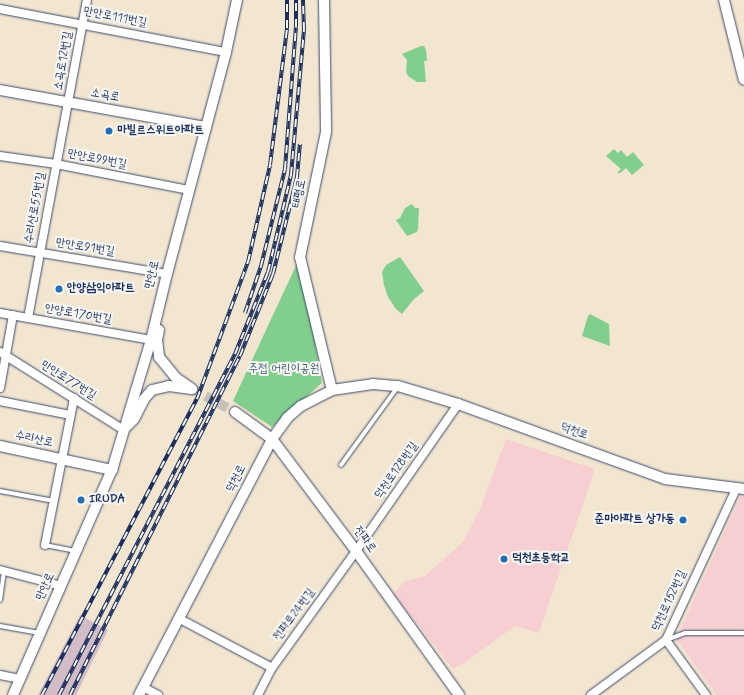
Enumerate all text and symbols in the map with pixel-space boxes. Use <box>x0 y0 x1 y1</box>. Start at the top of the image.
street label: 만안로111번길 <box>82 5 148 31</box>
street label: 소곡로12번길 <box>52 30 76 92</box>
street label: 소곡로 <box>89 86 121 106</box>
place label: 마빌르스위트아파트 <box>117 124 204 138</box>
marker: 마빌르스위트아파트 <box>104 126 114 136</box>
street label: 만안로99번길 <box>66 147 128 173</box>
street label: 수리산로55번길 <box>23 171 49 245</box>
street label: 태평로 <box>290 178 310 210</box>
street label: 만안로91번길 <box>54 236 116 260</box>
street label: 만안로 <box>143 259 163 291</box>
place label: 안양삼익아파트 <box>67 282 135 296</box>
marker: 안양삼익아파트 <box>54 284 64 294</box>
street label: 안양로170번길 <box>43 302 113 328</box>
street label: 만안로77번길 <box>38 358 98 404</box>
park label: 주접 어린이공원 <box>249 363 319 377</box>
street label: 덕천로 <box>558 420 590 444</box>
street label: 수리산로 <box>14 429 54 451</box>
street label: 덕천로128번길 <box>372 440 422 502</box>
street label: 덕천로 <box>224 463 250 495</box>
place label: IRUDA <box>89 493 125 507</box>
marker: IRUDA <box>76 495 86 505</box>
place label: 준마아파트 상가동 <box>595 513 675 527</box>
marker: 준마아파트 상가동 <box>678 515 688 525</box>
street label: 전파로 <box>350 524 378 556</box>
place label: 덕천초등학교 <box>512 552 570 566</box>
marker: 덕천초등학교 <box>499 554 509 564</box>
street label: 덕천로152번길 <box>650 568 690 634</box>
street label: 만안로 <box>34 571 58 603</box>
street label: 전파로24번길 <box>271 586 319 644</box>

